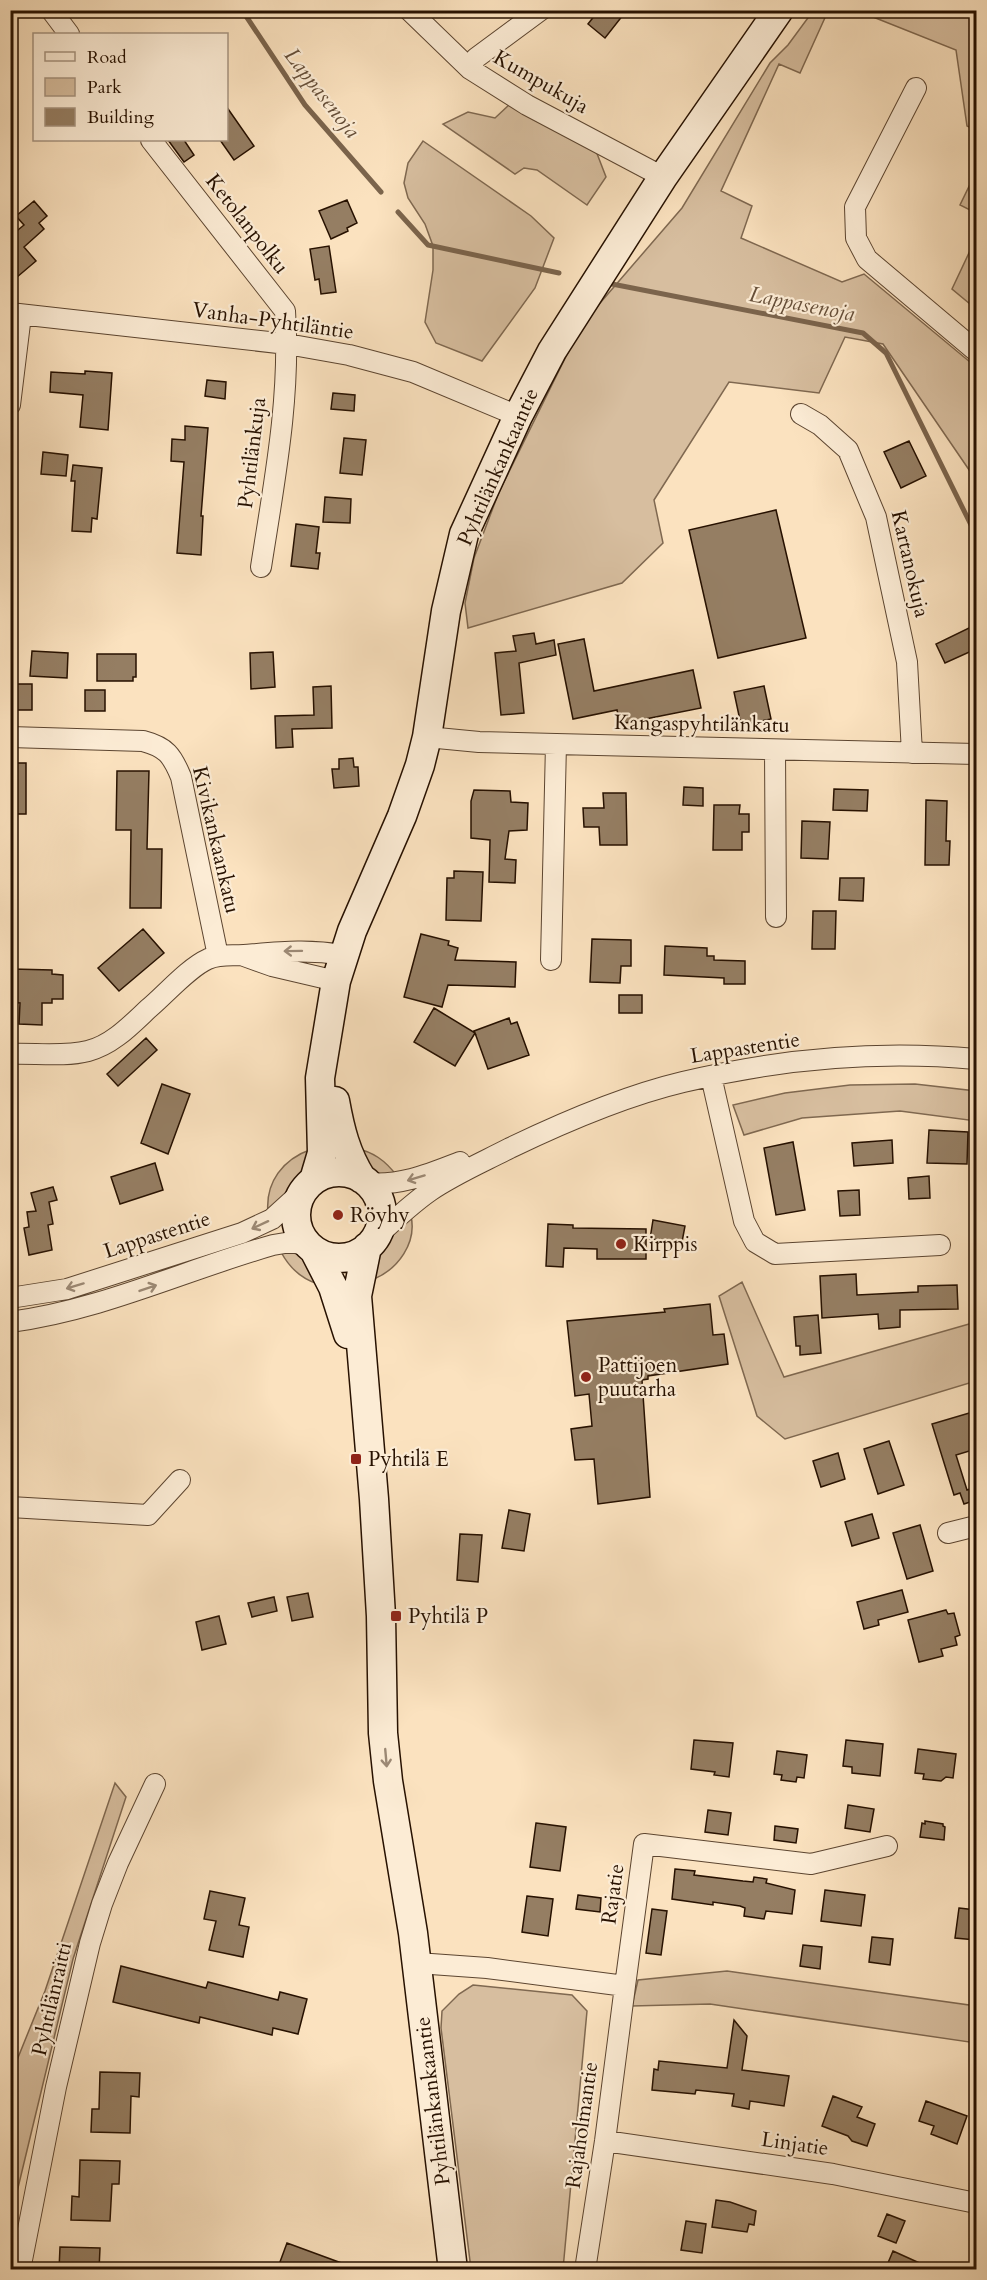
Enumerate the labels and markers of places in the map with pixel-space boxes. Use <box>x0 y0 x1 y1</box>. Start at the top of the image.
place label: Röyhy <box>350 1201 410 1230</box>
marker: Röyhy <box>331 1208 345 1222</box>
place label: Kirppis <box>633 1230 697 1259</box>
marker: Kirppis <box>614 1237 628 1251</box>
place label: Pattijoen puutarha <box>598 1351 677 1404</box>
marker: Pattijoen puutarha <box>579 1370 593 1384</box>
place label: Pyhtilä E <box>368 1445 449 1474</box>
marker: Pyhtilä E <box>349 1452 363 1466</box>
place label: Pyhtilä P <box>408 1602 488 1631</box>
marker: Pyhtilä P <box>389 1609 403 1623</box>

